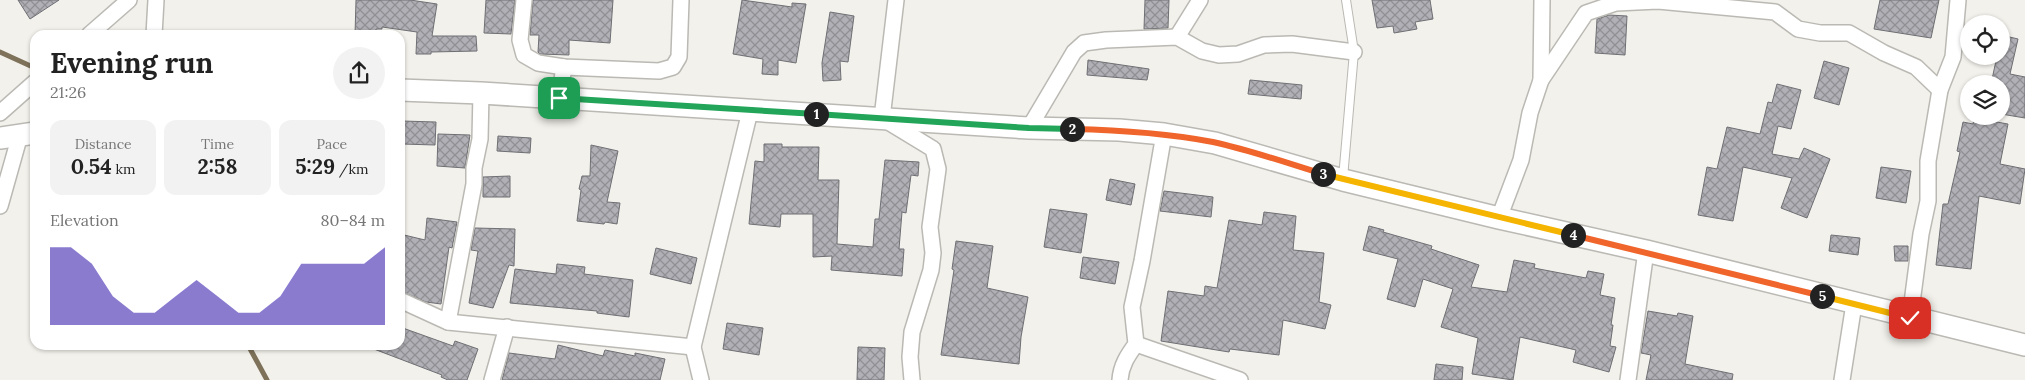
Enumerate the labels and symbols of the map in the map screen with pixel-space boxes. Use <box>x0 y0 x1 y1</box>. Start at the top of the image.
pin <box>538 77 580 119</box>
pin: 1 <box>804 102 828 126</box>
pin: 2 <box>1060 116 1084 142</box>
pin: 3 <box>1310 162 1336 186</box>
pin: 4 <box>1560 222 1586 248</box>
pin: 5 <box>1810 284 1834 308</box>
pin <box>1889 297 1931 339</box>

